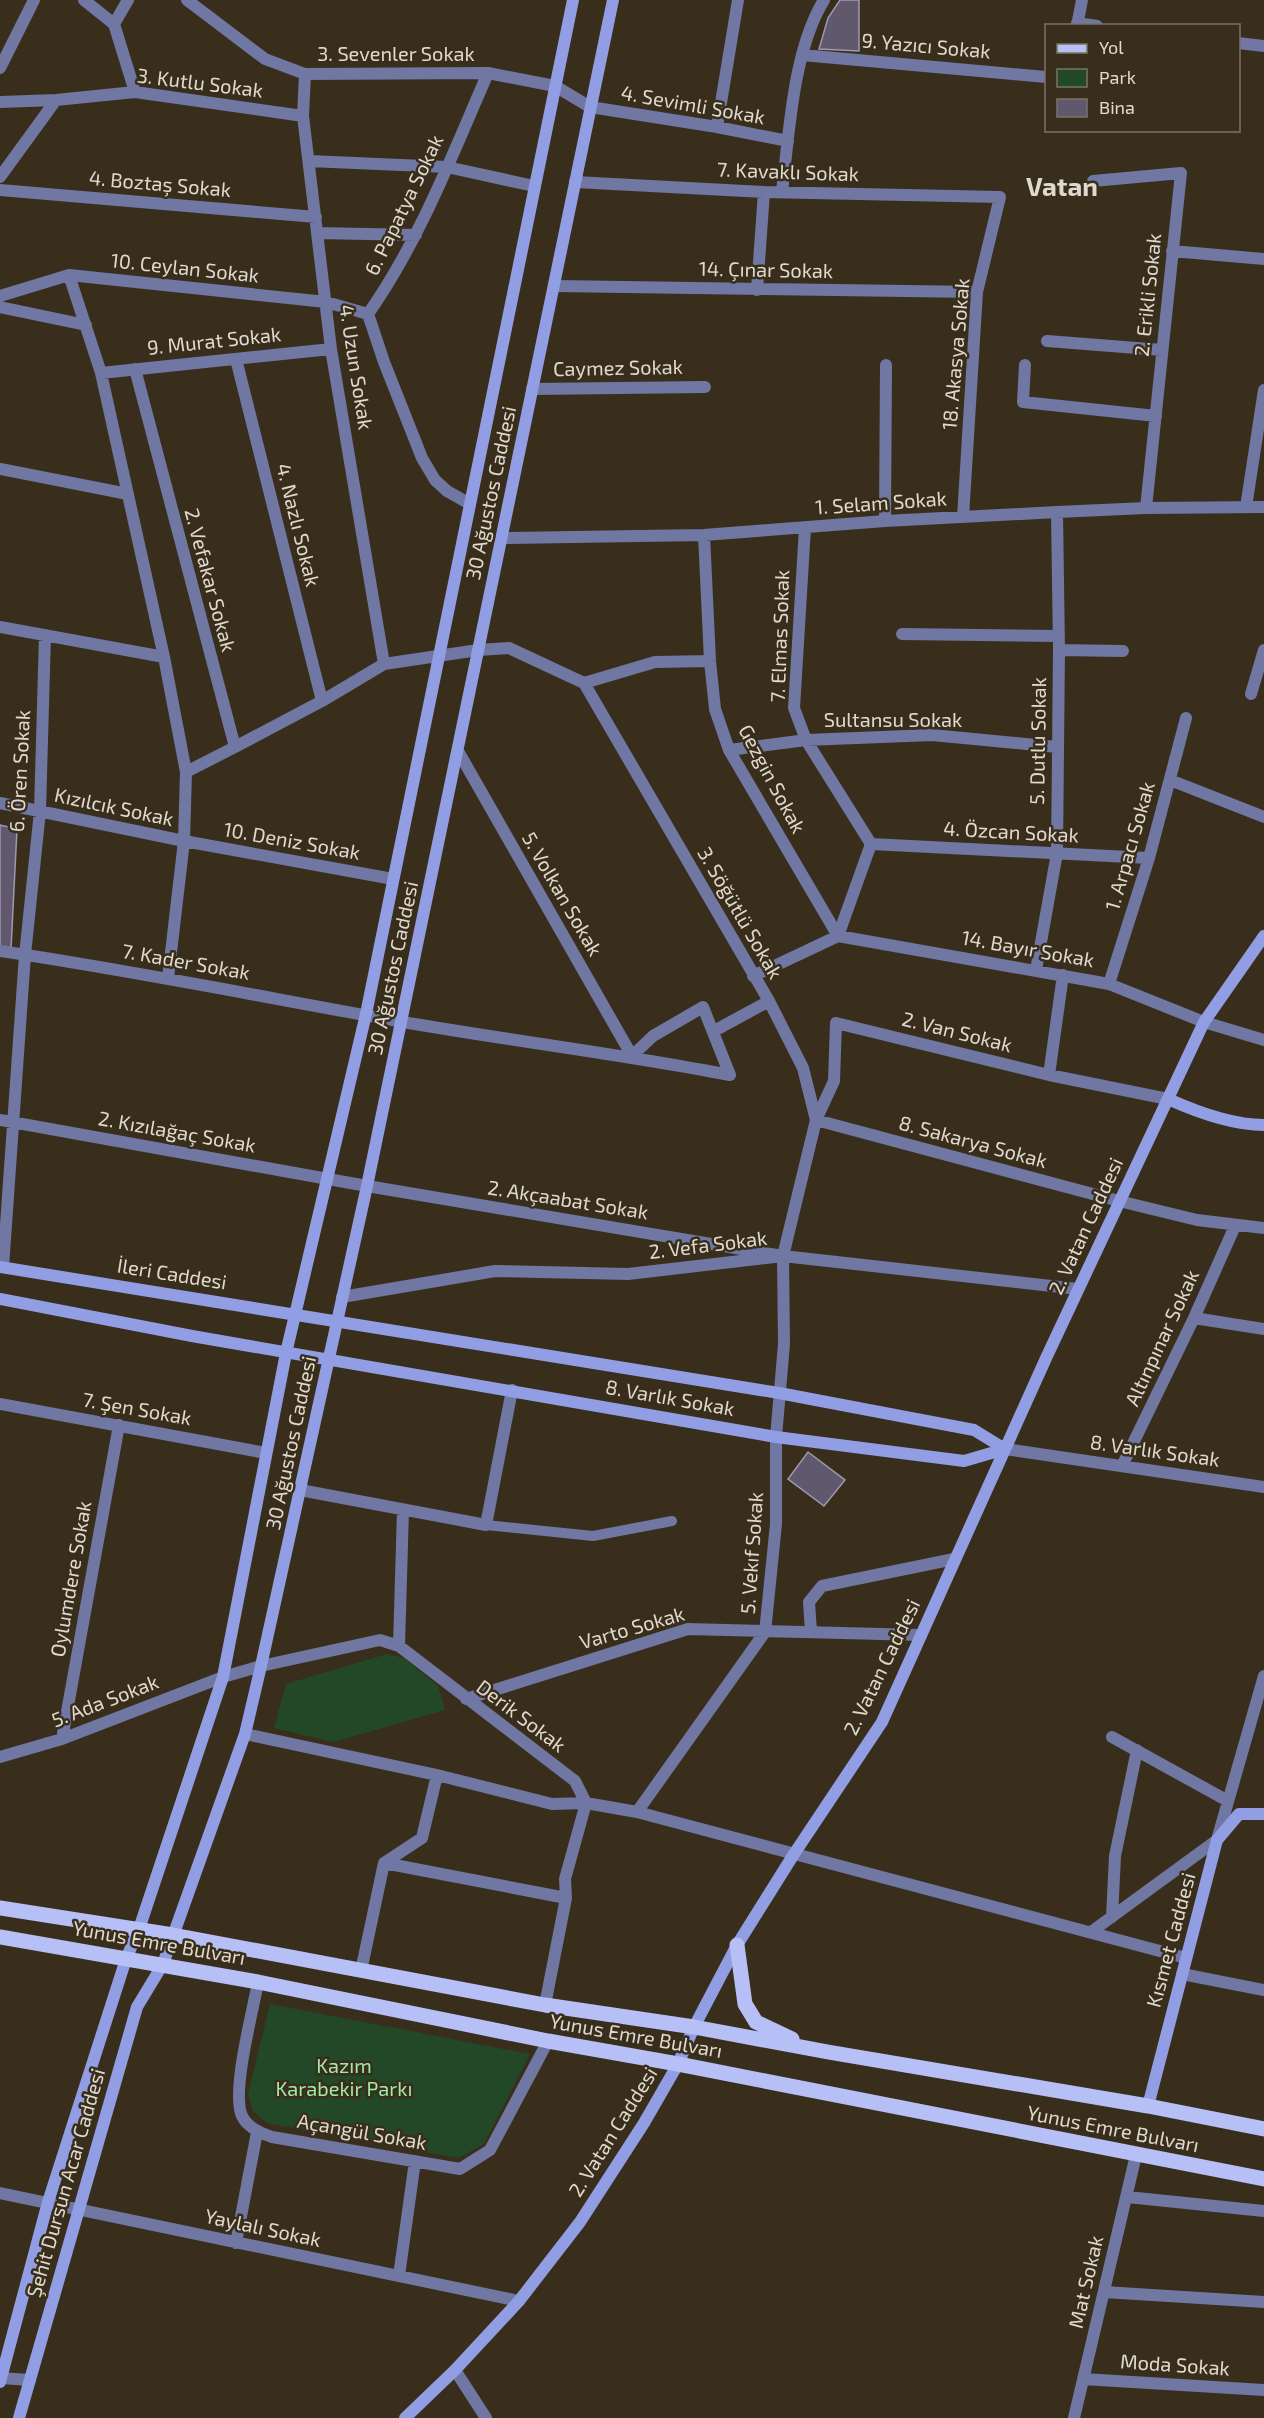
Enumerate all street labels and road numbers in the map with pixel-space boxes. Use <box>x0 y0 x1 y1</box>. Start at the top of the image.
street label: 9. Yazıcı Sokak <box>861 27 992 63</box>
street label: 3. Sevenler Sokak <box>317 41 475 65</box>
street label: 3. Kutlu Sokak <box>136 62 264 102</box>
street label: 4. Sevimli Sokak <box>619 80 767 128</box>
street label: 6. Papatya Sokak <box>359 130 447 279</box>
street label: 7. Kavaklı Sokak <box>717 157 859 185</box>
street label: 4. Boztaş Sokak <box>88 165 232 202</box>
street label: 2. Erikli Sokak <box>1129 232 1165 358</box>
street label: 10. Ceylan Sokak <box>110 247 260 287</box>
street label: 14. Çınar Sokak <box>699 256 833 283</box>
street label: 18. Akasya Sokak <box>936 277 974 431</box>
street label: 4. Uzun Sokak <box>335 303 379 431</box>
street label: 9. Murat Sokak <box>146 321 282 359</box>
street label: Caymez Sokak <box>553 354 683 380</box>
street label: 30 Ağustos Caddesi <box>460 404 520 582</box>
street label: 4. Nazlı Sokak <box>272 461 326 589</box>
street label: 1. Selam Sokak <box>814 485 947 519</box>
street label: 2. Vefakar Sokak <box>180 505 242 654</box>
street label: 7. Elmas Sokak <box>765 569 793 703</box>
street label: 5. Dutlu Sokak <box>1024 677 1050 805</box>
street label: Sultansu Sokak <box>824 707 962 731</box>
street label: 6. Ören Sokak <box>4 709 34 833</box>
street label: Gezgin Sokak <box>734 720 812 837</box>
street label: 1. Arpacı Sokak <box>1099 779 1159 913</box>
street label: Kızılcık Sokak <box>53 782 176 830</box>
street label: 4. Özcan Sokak <box>943 815 1079 847</box>
street label: 10. Deniz Sokak <box>222 816 362 864</box>
street label: 5. Volkan Sokak <box>518 827 608 960</box>
street label: 3. Söğütlü Sokak <box>693 842 788 983</box>
street label: 30 Ağustos Caddesi <box>362 879 422 1057</box>
street label: 14. Bayır Sokak <box>960 925 1096 971</box>
street label: 7. Kader Sokak <box>120 938 252 984</box>
street label: 2. Van Sokak <box>900 1006 1015 1056</box>
street label: 2. Kızılağaç Sokak <box>96 1105 258 1158</box>
street label: 8. Sakarya Sokak <box>897 1110 1050 1172</box>
street label: 2. Vatan Caddesi <box>1043 1153 1127 1298</box>
street label: 2. Akçaabat Sokak <box>486 1174 650 1225</box>
street label: 2. Vefa Sokak <box>647 1225 768 1263</box>
street label: İleri Caddesi <box>116 1253 229 1294</box>
street label: Altınpınar Sokak <box>1119 1266 1203 1410</box>
street label: 30 Ağustos Caddesi <box>260 1354 320 1532</box>
street label: 8. Varlık Sokak <box>604 1374 737 1420</box>
street label: 7. Şen Sokak <box>81 1387 194 1430</box>
street label: 8. Varlık Sokak <box>1089 1429 1221 1471</box>
street label: 5. Vekıf Sokak <box>735 1491 767 1615</box>
street label: Oylumdere Sokak <box>44 1499 96 1659</box>
street label: 2. Vatan Caddesi <box>838 1595 924 1738</box>
street label: Varto Sokak <box>577 1601 687 1653</box>
street label: 5. Ada Sokak <box>48 1669 161 1731</box>
street label: Derik Sokak <box>472 1674 571 1756</box>
street label: Kısmet Caddesi <box>1141 1870 1200 2010</box>
street label: Yunus Emre Bulvarı <box>71 1915 247 1969</box>
street label: Yunus Emre Bulvarı <box>548 2008 724 2062</box>
street label: 2. Vatan Caddesi <box>563 2062 662 2201</box>
street label: Şehit Dursun Acar Caddesi <box>21 2066 110 2300</box>
street label: Yunus Emre Bulvarı <box>1025 2100 1201 2156</box>
street label: Açangül Sokak <box>295 2108 429 2155</box>
street label: Yaylalı Sokak <box>203 2203 323 2251</box>
street label: Mat Sokak <box>1063 2233 1107 2331</box>
street label: Moda Sokak <box>1119 2348 1231 2380</box>

